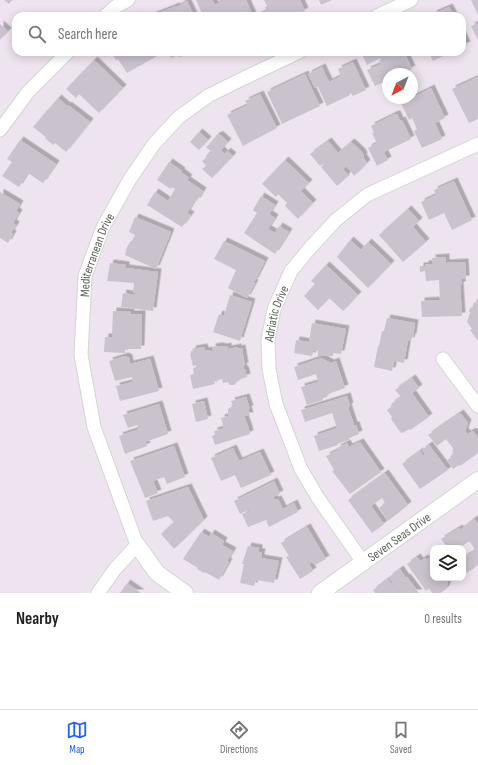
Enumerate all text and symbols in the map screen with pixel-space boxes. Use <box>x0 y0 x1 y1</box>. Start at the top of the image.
search box <box>12 12 466 56</box>
icon: search <box>26 23 48 45</box>
text: Search here <box>58 25 118 44</box>
north arrow <box>382 68 418 104</box>
street label: Mediterranean Drive <box>77 210 118 297</box>
street label: Adriatic Drive <box>261 283 293 344</box>
street label: Seven Seas Drive <box>365 509 434 565</box>
map controls <box>430 545 466 581</box>
button: layers <box>430 545 466 581</box>
text: Nearby <box>16 609 59 629</box>
text: 0 results <box>424 611 462 627</box>
tab: Map <box>66 719 88 756</box>
tab: Directions <box>220 719 258 756</box>
tab: Saved <box>390 719 412 756</box>

